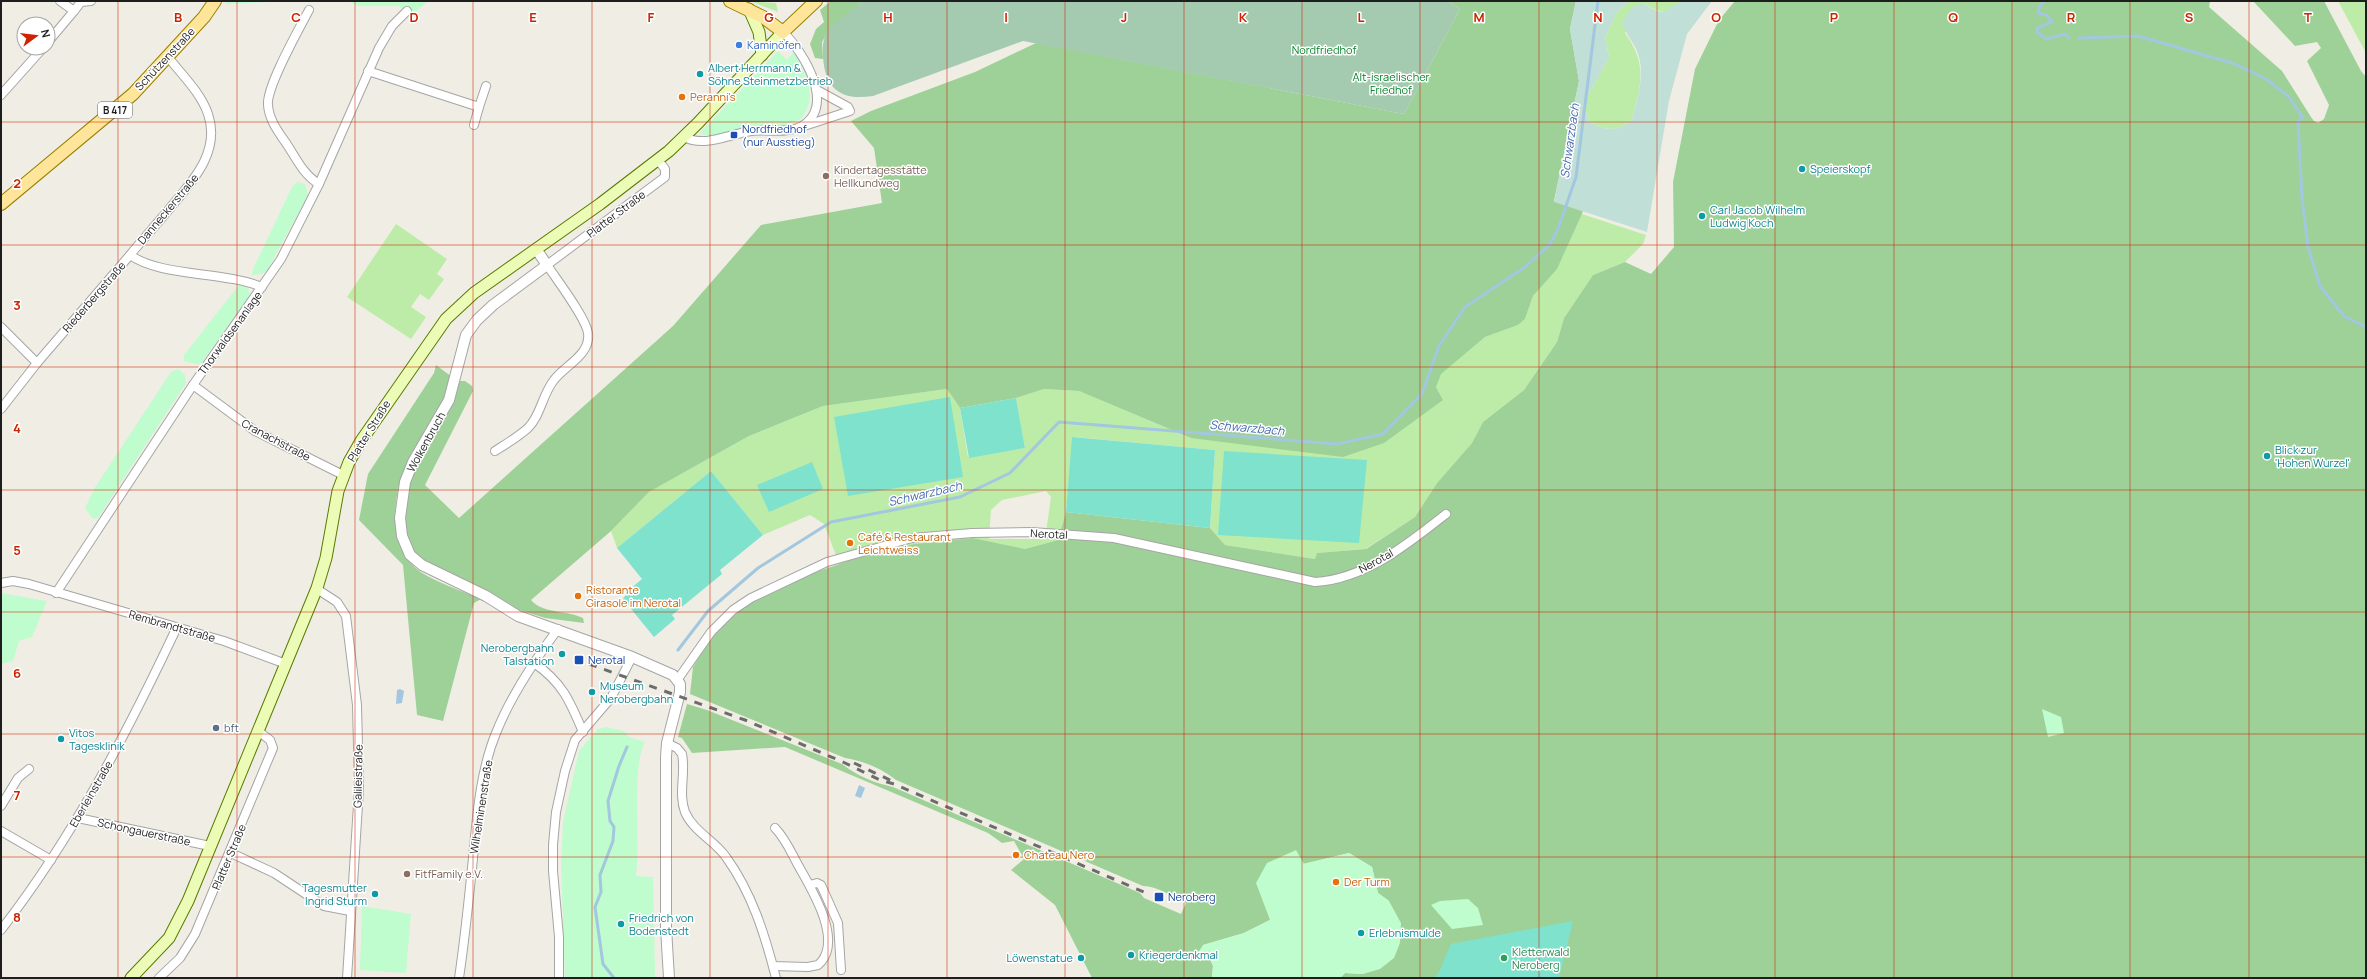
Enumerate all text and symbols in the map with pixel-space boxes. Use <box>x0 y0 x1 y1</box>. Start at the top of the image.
text: B <box>174 8 182 26</box>
text: C <box>291 8 301 26</box>
text: D <box>409 8 419 26</box>
text: E <box>529 8 537 26</box>
text: F <box>648 8 655 26</box>
text: G <box>764 8 774 26</box>
text: H <box>883 8 893 26</box>
text: I <box>1004 8 1008 26</box>
text: J <box>1121 8 1127 26</box>
text: K <box>1239 8 1248 26</box>
text: L <box>1358 8 1365 26</box>
text: M <box>1473 8 1485 26</box>
text: N <box>1593 8 1603 26</box>
text: O <box>1711 8 1721 26</box>
text: P <box>1830 8 1838 26</box>
text: Q <box>1948 8 1958 26</box>
text: R <box>2067 8 2076 26</box>
text: S <box>2185 8 2194 26</box>
text: T <box>2304 8 2312 26</box>
north arrow <box>16 16 56 56</box>
street label: Schützenstraße <box>131 23 198 94</box>
text: N <box>38 28 54 39</box>
place label: Kaminöfen <box>747 37 801 52</box>
marker: Kaminöfen <box>734 40 744 50</box>
park label: Nordfriedhof <box>1292 42 1356 57</box>
place label: Albert Herrmann & Söhne Steinmetzbetrieb <box>708 60 833 88</box>
marker: Albert Herrmann & Söhne Steinmetzbetrieb <box>695 69 705 79</box>
park label: Alt-israelischer Friedhof <box>1352 69 1430 97</box>
place label: Peranni's <box>690 89 736 104</box>
marker: Peranni's <box>677 92 687 102</box>
road number: B 417 <box>98 102 132 118</box>
water label: Schwarzbach <box>1556 102 1583 179</box>
place label: Nordfriedhof (nur Ausstieg) <box>742 121 816 149</box>
marker: Nordfriedhof (nur Ausstieg) <box>729 130 739 140</box>
place label: Speierskopf <box>1810 161 1871 176</box>
place label: Kindertagesstätte Hellkundweg <box>834 162 927 190</box>
marker: Speierskopf <box>1797 164 1807 174</box>
street label: Danneckerstraße <box>134 170 202 247</box>
marker: Kindertagesstätte Hellkundweg <box>821 171 831 181</box>
text: 2 <box>13 174 21 192</box>
street label: Platter Straße <box>583 186 649 241</box>
place label: Carl Jacob Wilhelm Ludwig Koch <box>1710 202 1805 230</box>
marker: Carl Jacob Wilhelm Ludwig Koch <box>1697 211 1707 221</box>
street label: Riederbergstraße <box>59 258 129 335</box>
street label: Thorwaldsenanlage <box>194 288 265 377</box>
text: 3 <box>13 296 21 314</box>
street label: Platter Straße <box>344 397 394 464</box>
street label: Wolkenbruch <box>403 409 448 474</box>
street label: Cranachstraße <box>239 415 314 464</box>
water label: Schwarzbach <box>1209 416 1286 439</box>
text: 4 <box>13 419 21 437</box>
place label: Blick zur 'Hohen Wurzel' <box>2275 442 2350 470</box>
marker: Blick zur 'Hohen Wurzel' <box>2262 451 2272 461</box>
water label: Schwarzbach <box>886 477 964 510</box>
street label: Nerotal <box>1030 525 1068 542</box>
place label: Café & Restaurant Leichtweiss <box>858 529 951 557</box>
marker: Café & Restaurant Leichtweiss <box>845 538 855 548</box>
text: 5 <box>13 541 21 559</box>
street label: Nerotal <box>1356 545 1396 576</box>
place label: Ristorante Girasole im Nerotal <box>586 582 681 610</box>
marker: Ristorante Girasole im Nerotal <box>573 591 583 601</box>
street label: Rembrandtstraße <box>127 606 218 645</box>
place label: Nerobergbahn Talstation <box>481 640 554 668</box>
marker: Nerobergbahn Talstation <box>557 649 567 659</box>
place label: Nerotal <box>588 652 625 667</box>
marker: Nerotal <box>573 654 585 666</box>
text: 6 <box>13 664 21 682</box>
place label: Museum Nerobergbahn <box>600 678 673 706</box>
marker: Museum Nerobergbahn <box>587 687 597 697</box>
place label: bft <box>224 720 239 735</box>
marker: bft <box>211 723 221 733</box>
place label: Vitos Tagesklinik <box>69 725 125 753</box>
marker: Vitos Tagesklinik <box>56 734 66 744</box>
street label: Galileistraße <box>349 743 366 808</box>
street label: Eberleinstraße <box>65 757 116 830</box>
street label: Wilhelminenstraße <box>466 758 495 855</box>
text: 7 <box>14 786 21 804</box>
street label: Schongauerstraße <box>96 814 193 849</box>
street label: Platter Straße <box>208 821 249 892</box>
place label: Chateau Nero <box>1024 847 1095 862</box>
marker: Chateau Nero <box>1011 850 1021 860</box>
place label: FitfFamily e.V. <box>415 866 483 881</box>
marker: FitfFamily e.V. <box>402 869 412 879</box>
place label: Der Turm <box>1344 874 1390 889</box>
marker: Der Turm <box>1331 877 1341 887</box>
place label: Tagesmutter Ingrid Sturm <box>302 880 367 908</box>
marker: Tagesmutter Ingrid Sturm <box>370 889 380 899</box>
place label: Neroberg <box>1168 889 1216 904</box>
marker: Neroberg <box>1153 891 1165 903</box>
text: 8 <box>13 908 21 926</box>
place label: Friedrich von Bodenstedt <box>629 910 694 938</box>
marker: Friedrich von Bodenstedt <box>616 919 626 929</box>
place label: Erlebnismulde <box>1369 925 1442 940</box>
marker: Erlebnismulde <box>1356 928 1366 938</box>
place label: Kletterwald Neroberg <box>1512 944 1569 972</box>
place label: Kriegerdenkmal <box>1139 947 1218 962</box>
place label: Löwenstatue <box>1006 950 1074 965</box>
marker: Kriegerdenkmal <box>1126 950 1136 960</box>
marker: Löwenstatue <box>1076 953 1086 963</box>
marker: Kletterwald Neroberg <box>1499 953 1509 963</box>

